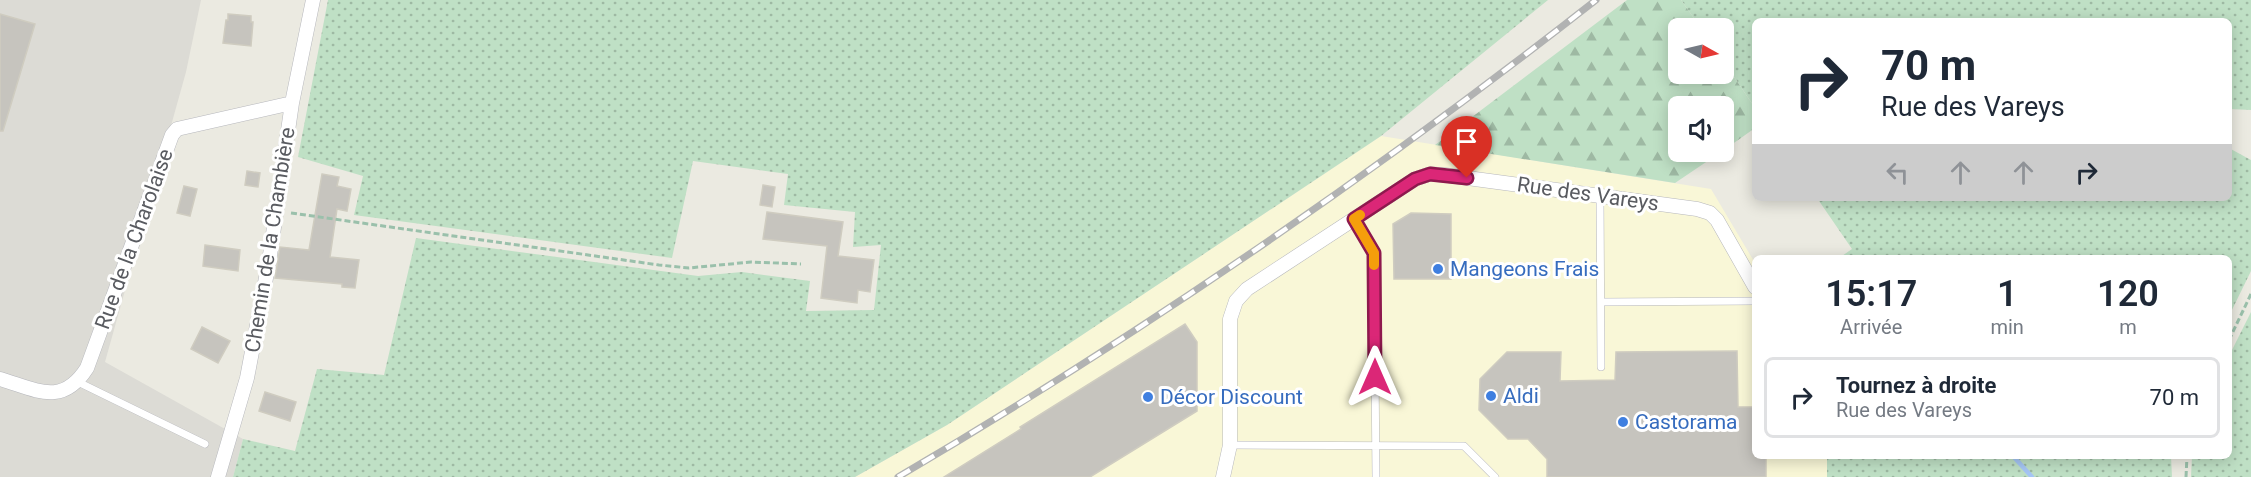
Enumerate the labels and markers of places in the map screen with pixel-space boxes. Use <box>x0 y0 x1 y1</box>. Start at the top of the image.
pin <box>1441 116 1492 178</box>
place label: Mangeons Frais <box>1450 257 1599 281</box>
marker: Mangeons Frais <box>1431 262 1445 276</box>
place label: Aldi <box>1503 384 1539 408</box>
place label: Décor Discount <box>1160 385 1303 409</box>
marker: Aldi <box>1484 389 1498 403</box>
marker: Décor Discount <box>1141 390 1155 404</box>
place label: Castorama <box>1635 410 1738 434</box>
marker: Castorama <box>1616 415 1630 429</box>

